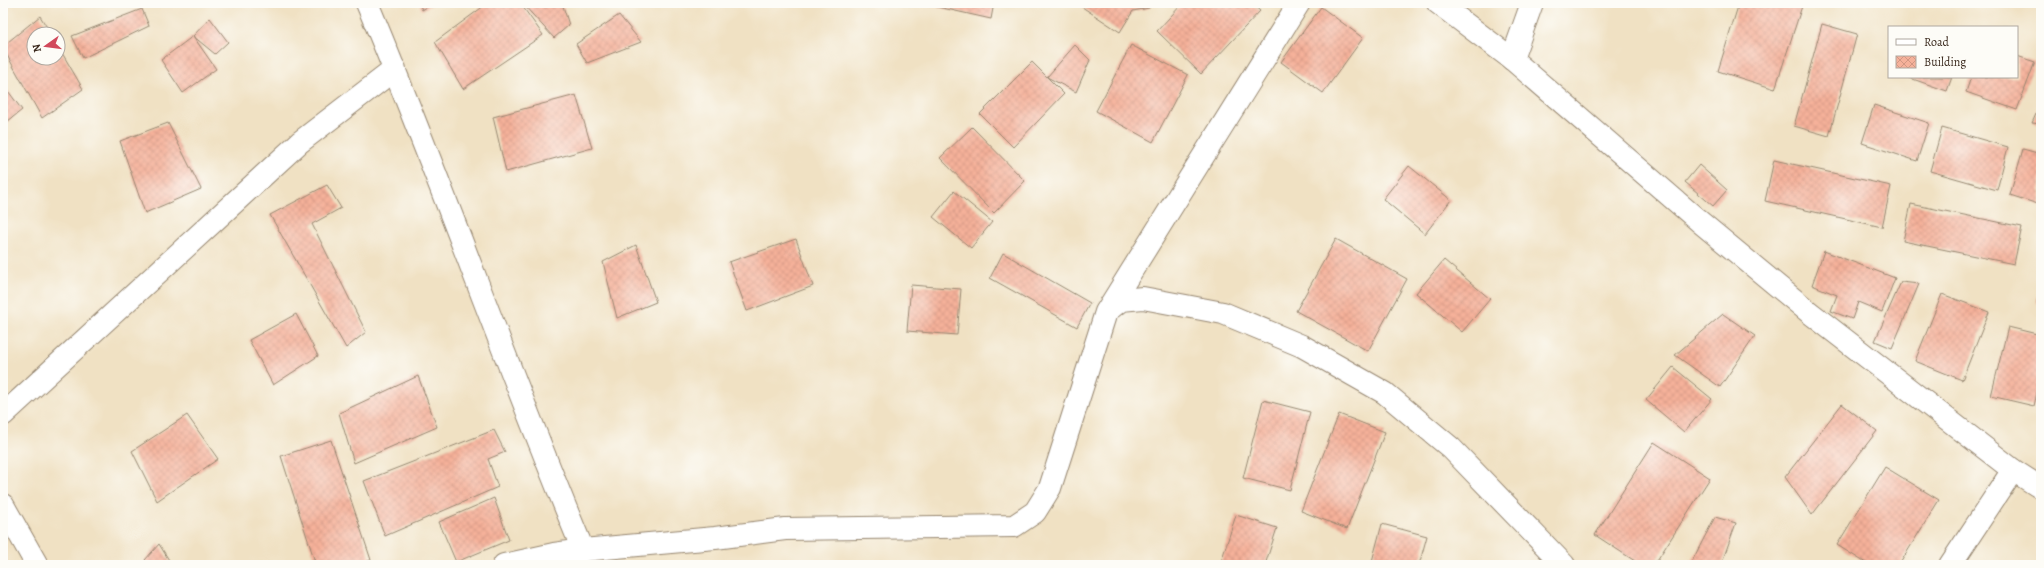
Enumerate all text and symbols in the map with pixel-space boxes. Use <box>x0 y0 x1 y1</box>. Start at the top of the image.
north arrow <box>26 26 66 66</box>
legend <box>1888 26 2018 78</box>
text: Road <box>1924 34 1950 50</box>
text: N <box>29 43 45 54</box>
text: Building <box>1924 54 1966 70</box>

